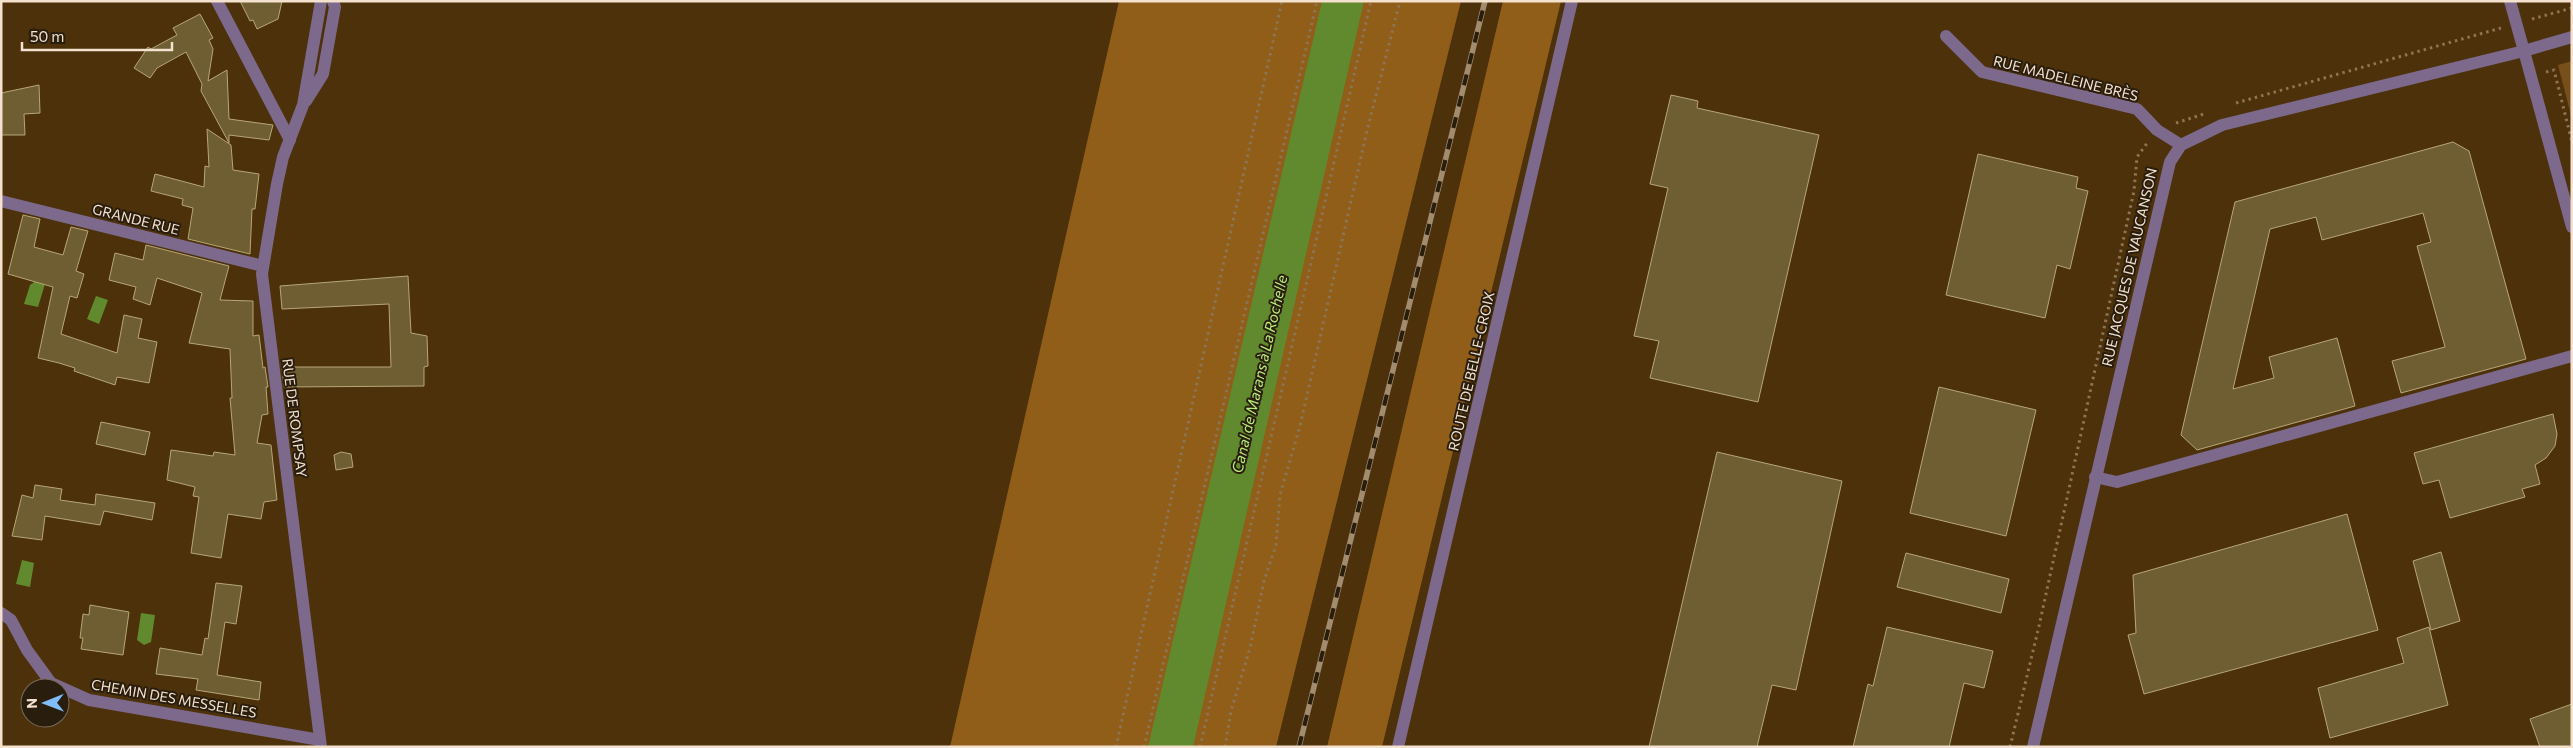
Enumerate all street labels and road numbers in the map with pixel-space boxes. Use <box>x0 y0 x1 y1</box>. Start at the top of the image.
street label: RUE MADELEINE BRÈS <box>1992 52 2140 104</box>
street label: RUE JACQUES DE VAUCANSON <box>2098 166 2160 368</box>
street label: GRANDE RUE <box>91 200 181 238</box>
street label: ROUTE DE BELLE-CROIX <box>1444 290 1498 452</box>
street label: RUE DE ROMPSAY <box>279 357 311 479</box>
street label: CHEMIN DES MESSELLES <box>90 675 258 721</box>

